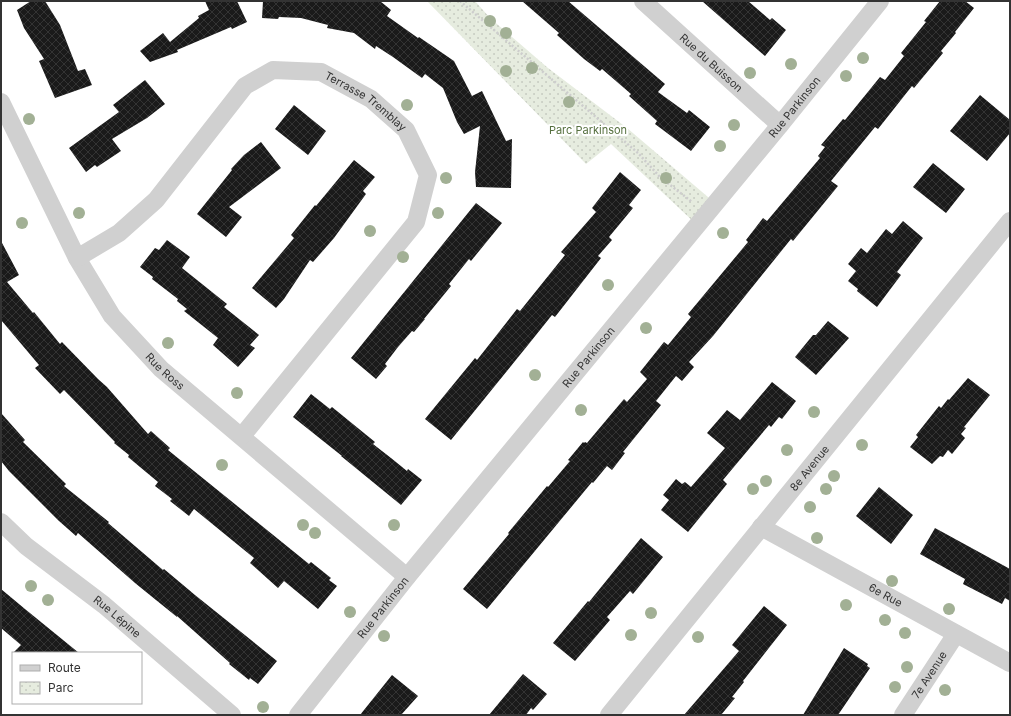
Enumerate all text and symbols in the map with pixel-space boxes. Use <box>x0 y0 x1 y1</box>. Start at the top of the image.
street label: Rue du Buisson <box>677 31 746 95</box>
street label: Terrasse Tremblay <box>322 68 409 134</box>
street label: Rue Parkinson <box>766 73 823 140</box>
park label: Parc Parkinson <box>549 123 627 137</box>
street label: Rue Parkinson <box>559 324 618 390</box>
street label: Rue Ross <box>143 350 188 393</box>
street label: 8e Avenue <box>787 442 832 494</box>
street label: Rue Parkinson <box>354 574 412 641</box>
street label: 6e Rue <box>866 580 905 610</box>
street label: Rue Lépine <box>91 592 144 641</box>
street label: 7e Avenue <box>909 648 950 701</box>
legend <box>12 652 142 704</box>
text: Route <box>48 660 81 675</box>
text: Parc <box>48 680 74 695</box>

